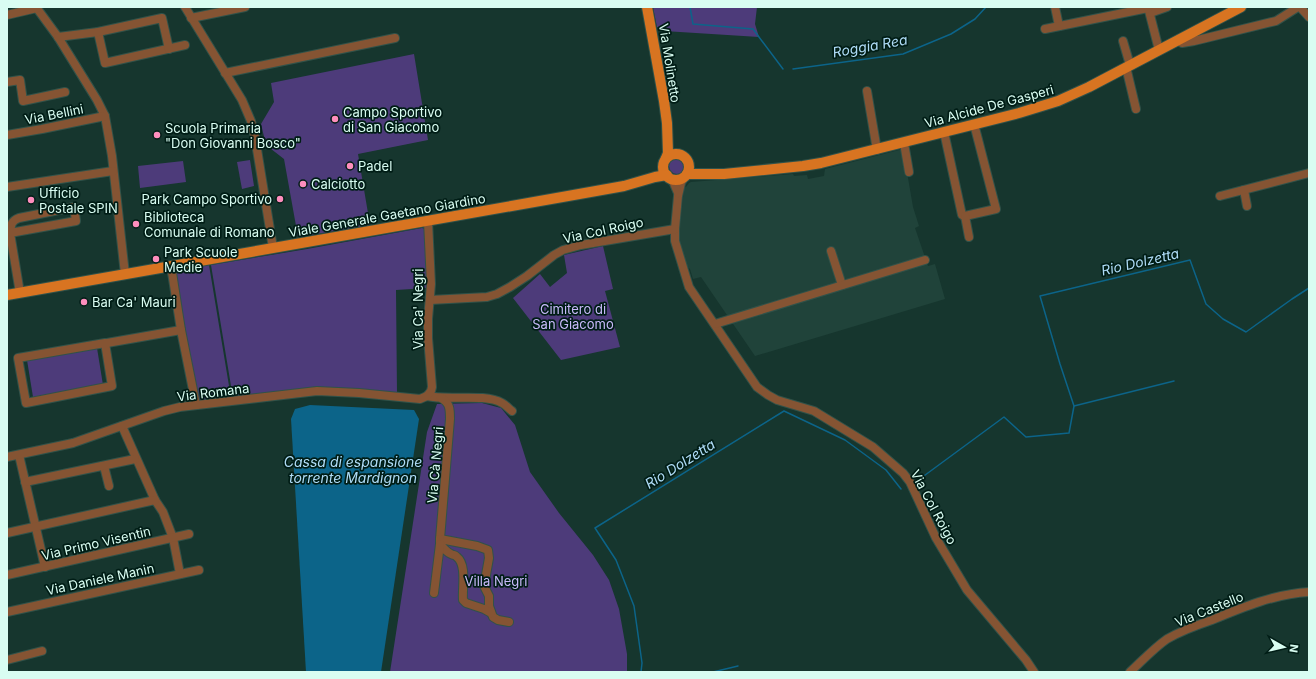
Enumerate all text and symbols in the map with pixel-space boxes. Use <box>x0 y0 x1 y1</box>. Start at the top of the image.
street label: Via Molinetto <box>656 22 684 104</box>
water label: Roggia Rea <box>831 30 909 60</box>
street label: Via Alcide De Gasperi <box>923 81 1055 131</box>
street label: Via Bellini <box>23 100 85 128</box>
place label: Campo Sportivo di San Giacomo <box>343 104 442 135</box>
marker: Campo Sportivo di San Giacomo <box>330 114 340 124</box>
place label: Scuola Primaria "Don Giovanni Bosco" <box>165 120 301 151</box>
marker: Scuola Primaria "Don Giovanni Bosco" <box>152 130 162 140</box>
place label: Padel <box>358 158 392 174</box>
marker: Padel <box>345 161 355 171</box>
place label: Calciotto <box>311 176 365 192</box>
marker: Calciotto <box>298 179 308 189</box>
place label: Ufficio Postale SPIN <box>39 185 118 216</box>
street label: Viale Generale Gaetano Giardino <box>287 190 487 240</box>
place label: Park Campo Sportivo <box>141 191 272 207</box>
marker: Park Campo Sportivo <box>275 194 285 204</box>
marker: Ufficio Postale SPIN <box>26 195 36 205</box>
place label: Biblioteca Comunale di Romano <box>144 209 275 240</box>
street label: Via Col Roigo <box>561 214 645 246</box>
marker: Biblioteca Comunale di Romano <box>131 219 141 229</box>
place label: Park Scuole Medie <box>164 244 237 275</box>
water label: Rio Dolzetta <box>1099 244 1181 279</box>
marker: Park Scuole Medie <box>151 254 161 264</box>
street label: Via Ca' Negri <box>410 268 426 350</box>
place label: Bar Ca' Mauri <box>92 294 176 310</box>
marker: Bar Ca' Mauri <box>79 297 89 307</box>
park label: Cimitero di San Giacomo <box>532 301 614 332</box>
street label: Via Romana <box>176 380 250 404</box>
street label: Via Cà Negri <box>424 426 446 504</box>
water label: Rio Dolzetta <box>642 435 718 492</box>
water label: Cassa di espansione torrente Mardignon <box>284 453 422 486</box>
street label: Via Col Roigo <box>908 467 960 547</box>
street label: Via Primo Visentin <box>40 523 152 563</box>
street label: Via Daniele Manin <box>44 560 156 598</box>
park label: Villa Negri <box>465 573 527 589</box>
street label: Via Castello <box>1172 588 1246 630</box>
north arrow <box>1264 627 1304 667</box>
text: N <box>1286 643 1301 654</box>

